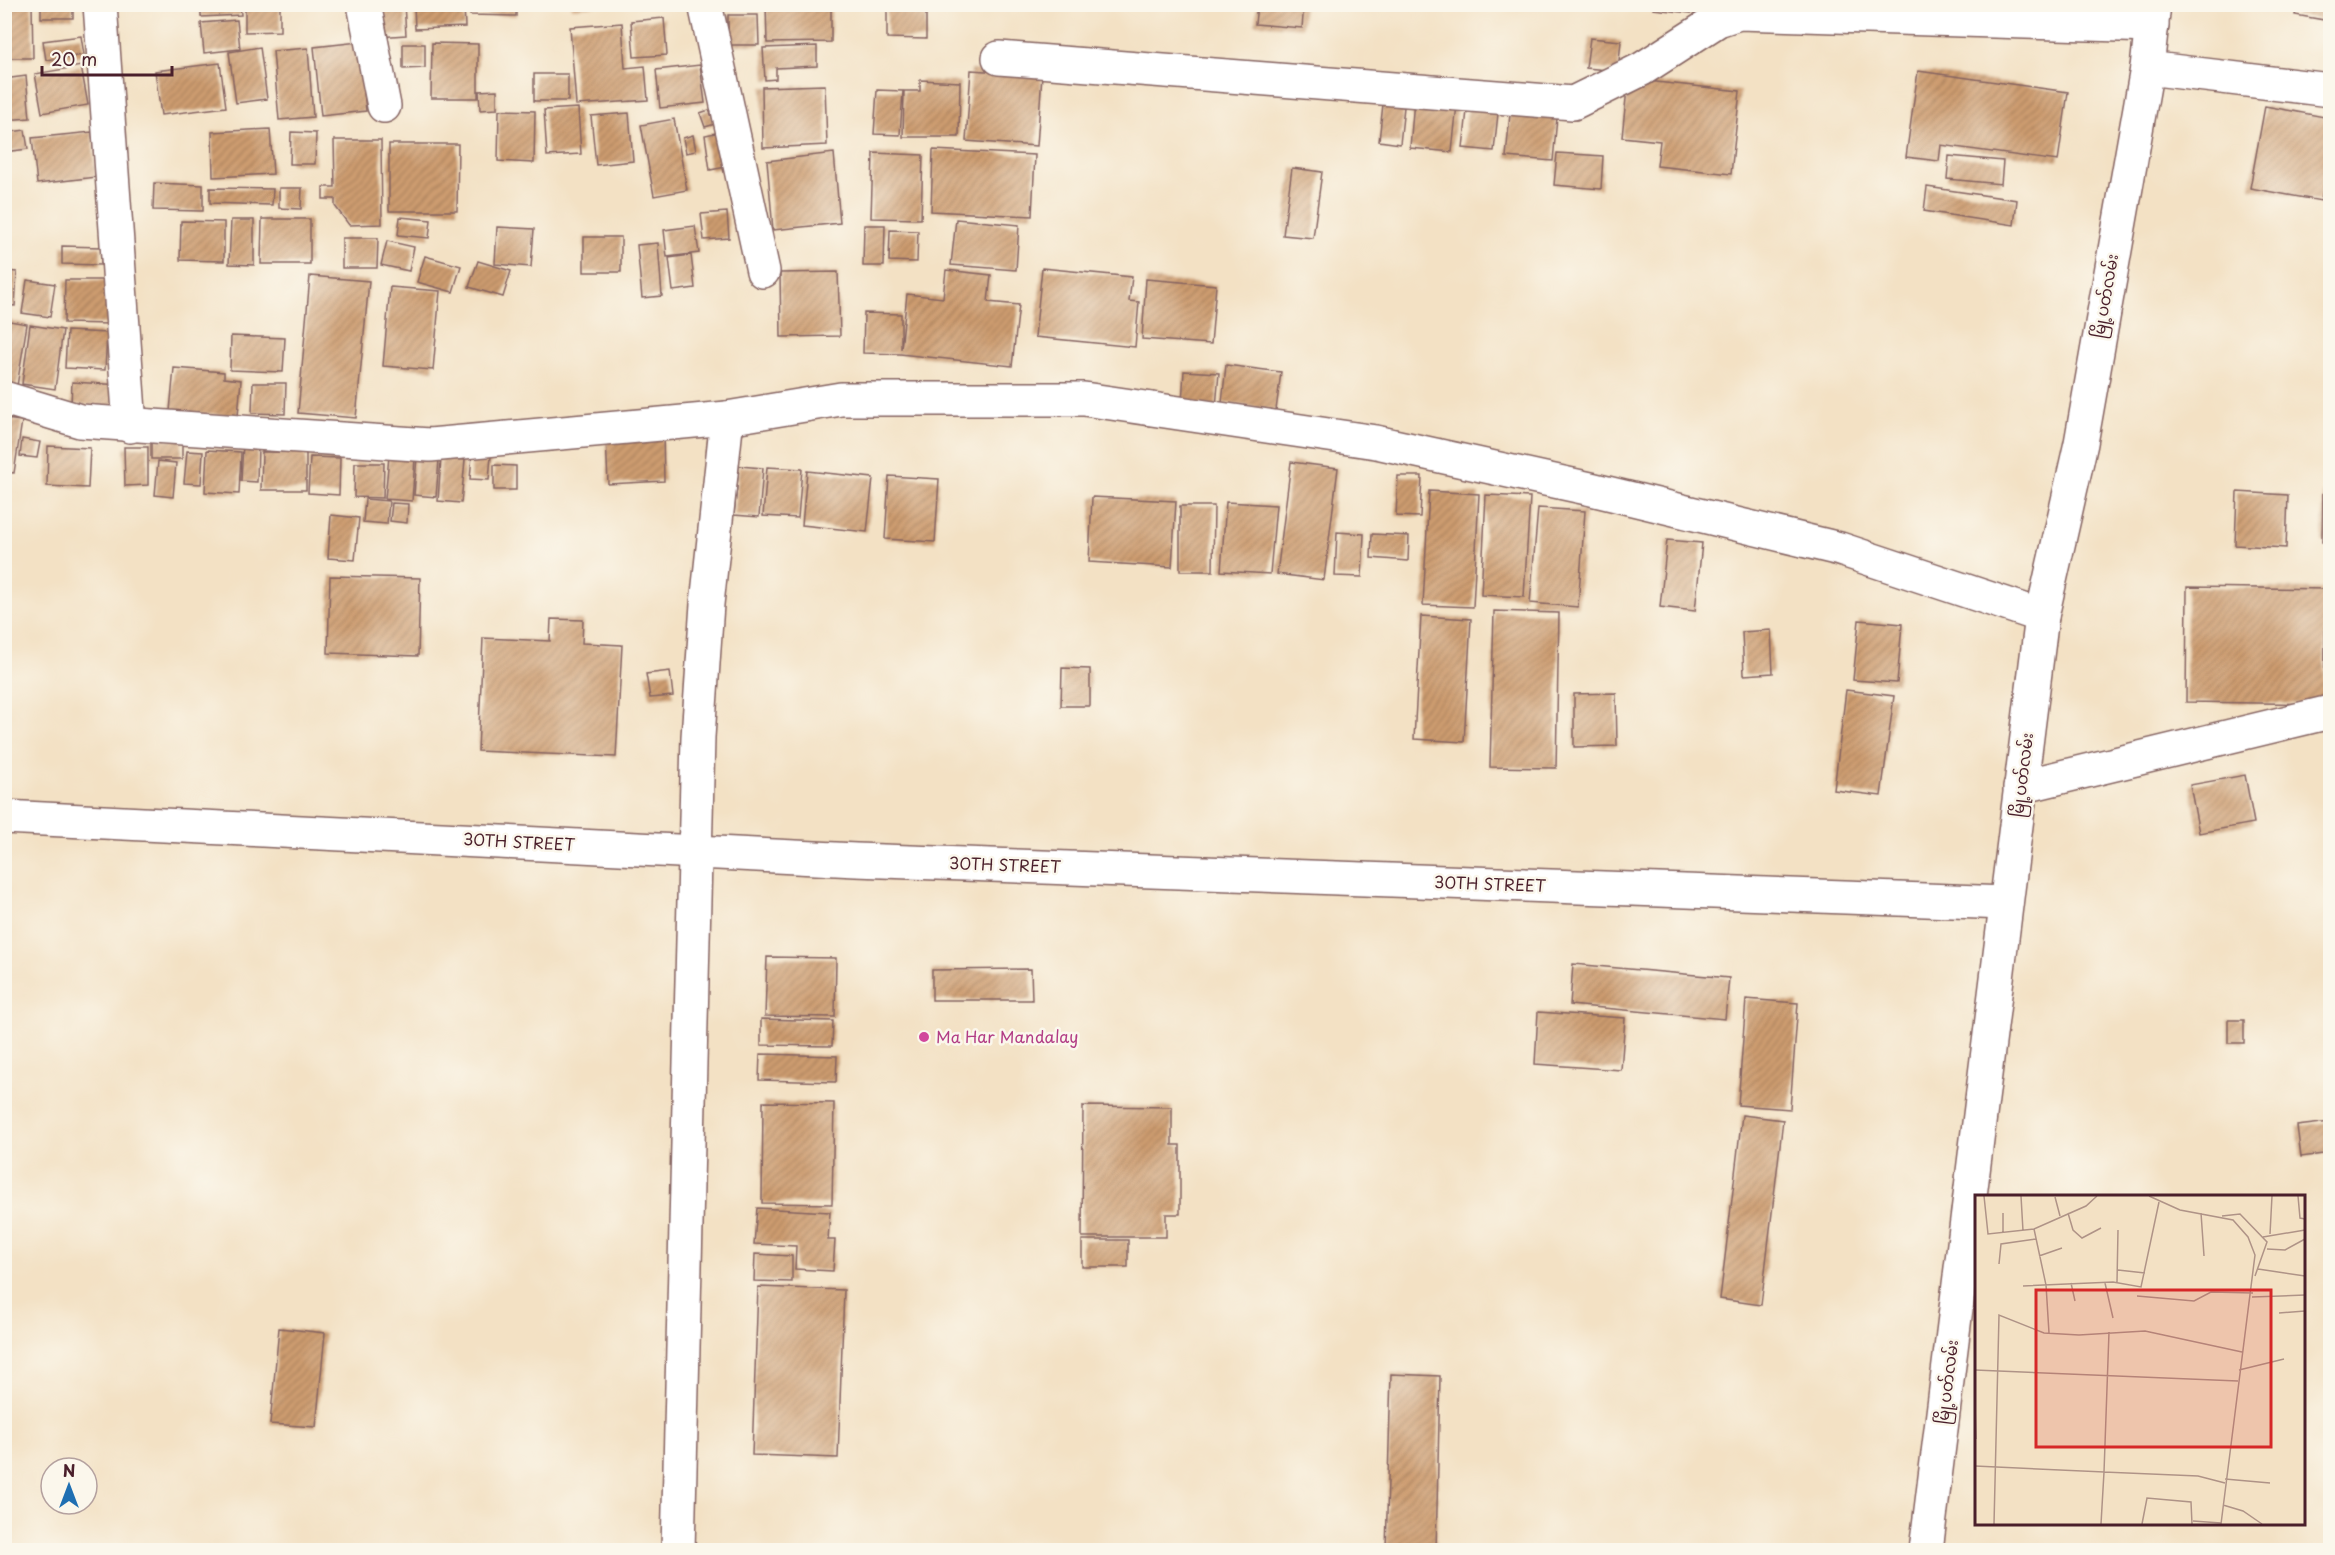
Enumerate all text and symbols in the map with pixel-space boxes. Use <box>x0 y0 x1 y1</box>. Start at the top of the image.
scale bar <box>42 39 172 77</box>
text: 20 m <box>51 45 97 72</box>
street label: မြို့ပတ်လမ်း <box>2085 252 2126 340</box>
street label: မြို့ပတ်လမ်း <box>2004 731 2041 819</box>
street label: 30TH STREET <box>462 826 576 856</box>
street label: 30TH STREET <box>949 850 1061 878</box>
street label: 30TH STREET <box>1434 869 1546 897</box>
place label: Ma Har Mandalay <box>936 1024 1078 1048</box>
marker: Ma Har Mandalay <box>917 1030 931 1044</box>
inset map <box>1975 1195 2305 1525</box>
street label: မြို့ပတ်လမ်း <box>1929 1338 1966 1426</box>
north arrow <box>39 1456 99 1516</box>
text: N <box>63 1458 75 1482</box>

